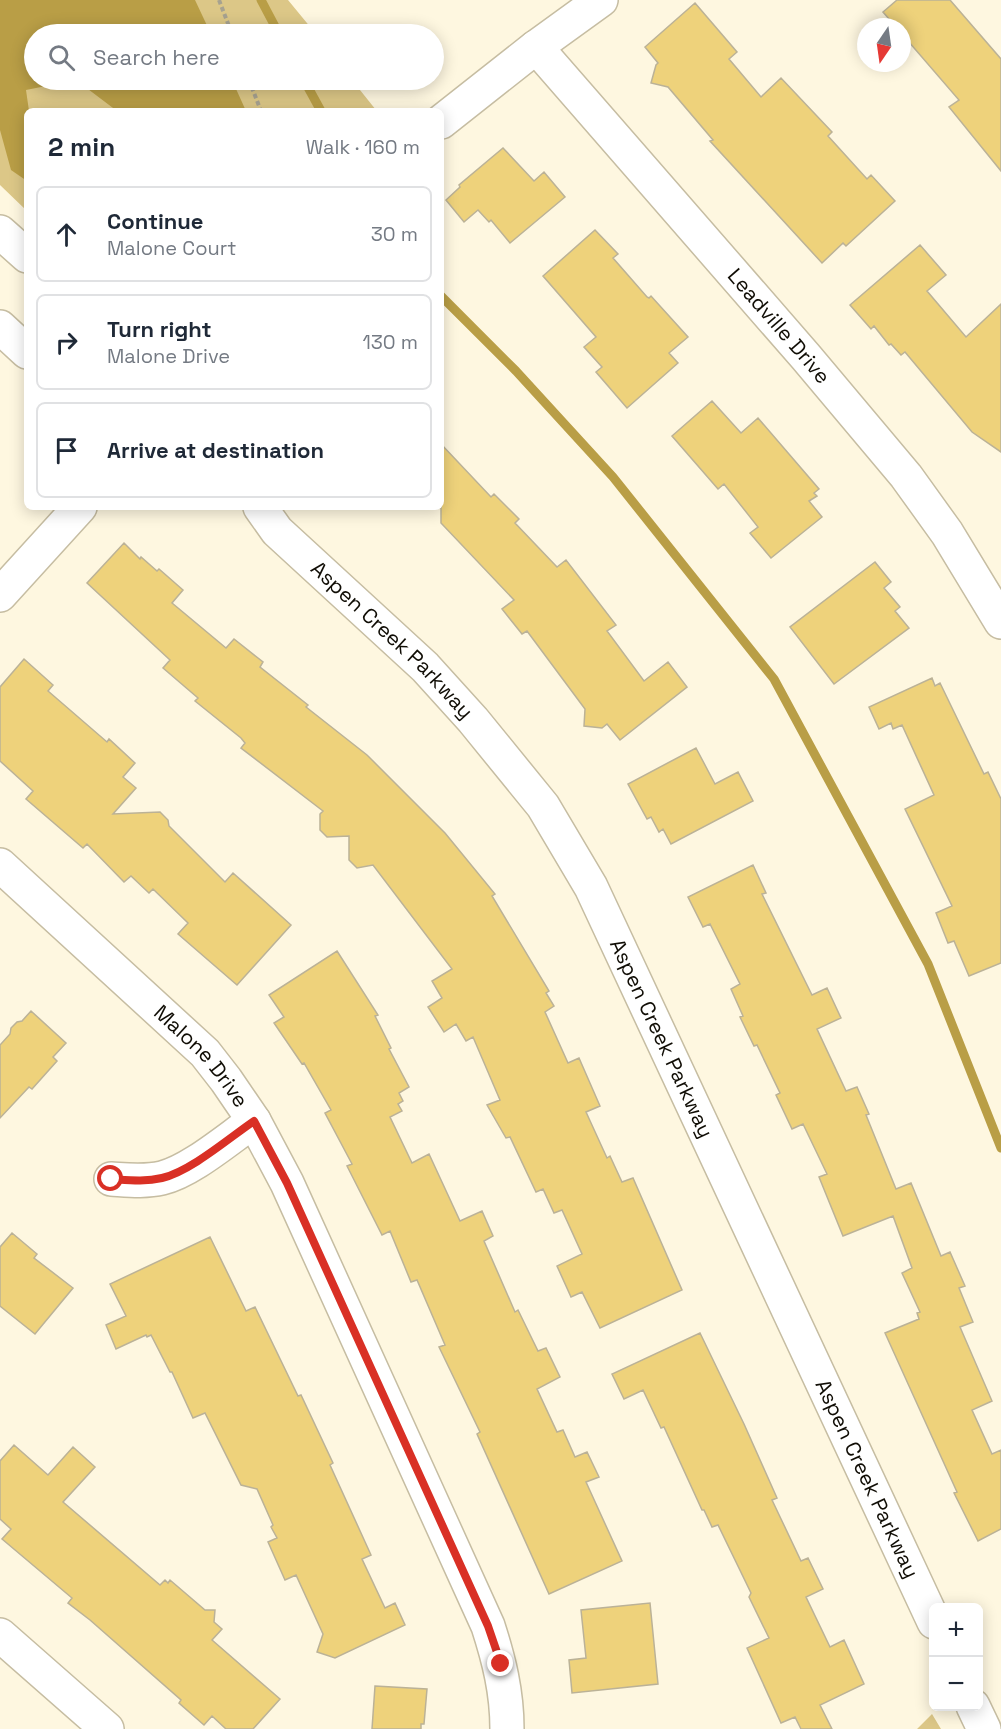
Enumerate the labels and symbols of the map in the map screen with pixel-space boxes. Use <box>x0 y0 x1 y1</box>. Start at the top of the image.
north arrow <box>857 18 911 72</box>
street label: Leadville Drive <box>722 262 837 389</box>
street label: Aspen Creek Parkway <box>305 555 479 724</box>
street label: Aspen Creek Parkway <box>604 934 720 1142</box>
street label: Malone Drive <box>148 999 255 1112</box>
route start <box>97 1165 123 1191</box>
street label: Aspen Creek Parkway <box>810 1375 926 1582</box>
route end <box>487 1650 513 1676</box>

